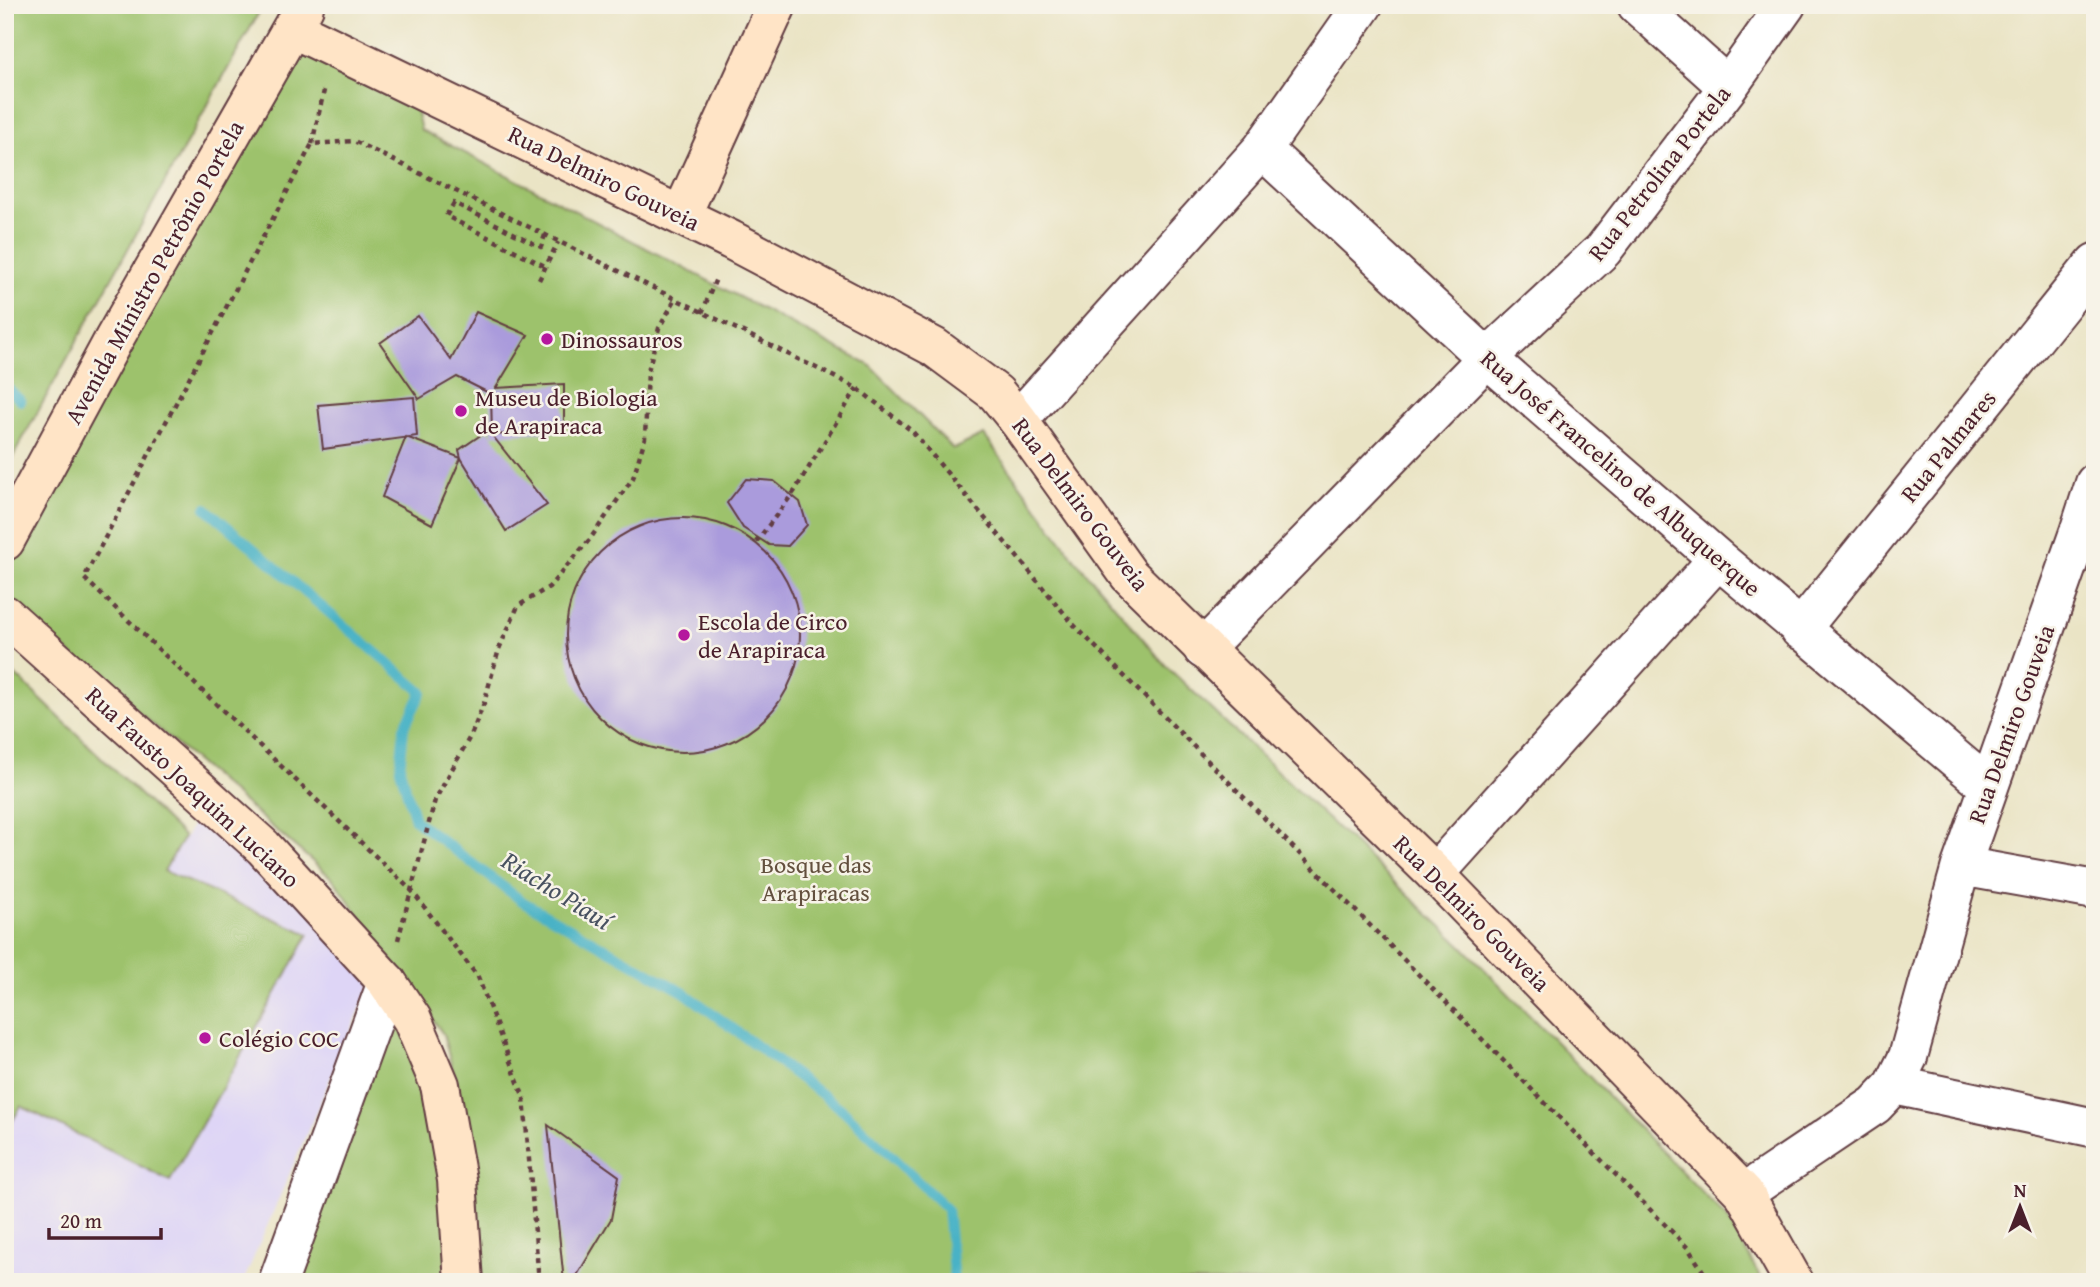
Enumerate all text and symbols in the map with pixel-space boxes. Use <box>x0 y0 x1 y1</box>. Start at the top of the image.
street label: Rua Petrolina Portela <box>1579 77 1739 268</box>
street label: Avenida Ministro Petrônio Portela <box>56 113 253 430</box>
street label: Rua Delmiro Gouveia <box>502 116 706 240</box>
place label: Dinossauros <box>561 322 683 357</box>
marker: Dinossauros <box>539 331 555 347</box>
street label: Rua José Francelino de Albuquerque <box>1473 341 1769 605</box>
place label: Museu de Biologia de Arapiraca <box>475 380 658 443</box>
street label: Rua Palmares <box>1892 382 2004 510</box>
marker: Museu de Biologia de Arapiraca <box>453 403 469 419</box>
street label: Rua Delmiro Gouveia <box>1004 410 1158 599</box>
place label: Escola de Circo de Arapiraca <box>698 604 847 667</box>
street label: Rua Delmiro Gouveia <box>1959 619 2063 828</box>
marker: Escola de Circo de Arapiraca <box>676 627 692 643</box>
street label: Rua Fausto Joaquim Luciano <box>78 678 308 896</box>
street label: Rua Delmiro Gouveia <box>1386 827 1559 1000</box>
water label: Riacho Piauí <box>493 840 622 940</box>
park label: Bosque das Arapiracas <box>760 847 872 910</box>
place label: Colégio COC <box>219 1021 339 1056</box>
marker: Colégio COC <box>197 1030 213 1046</box>
north arrow <box>1984 1172 2054 1242</box>
text: N <box>2014 1176 2027 1204</box>
scale bar <box>49 1196 161 1240</box>
text: 20 m <box>60 1205 102 1236</box>

